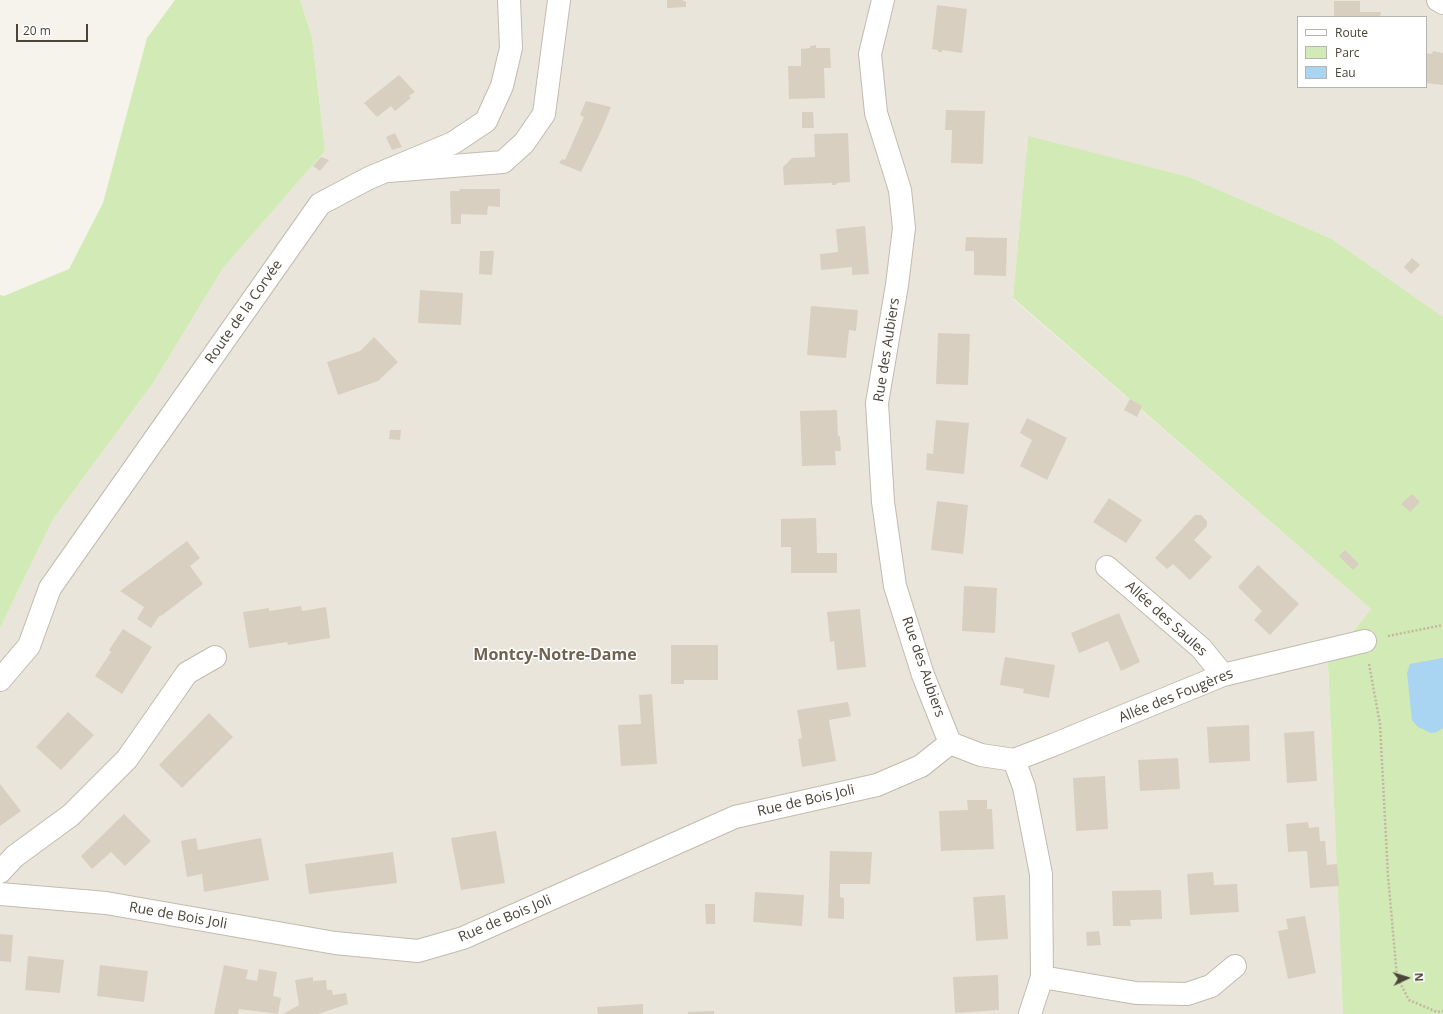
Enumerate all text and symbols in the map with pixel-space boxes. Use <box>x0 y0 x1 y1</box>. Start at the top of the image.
scale bar <box>18 16 90 42</box>
legend <box>1297 16 1427 88</box>
text: 20 m <box>23 22 51 39</box>
text: Route <box>1335 24 1368 41</box>
text: Parc <box>1335 44 1360 61</box>
text: Eau <box>1335 64 1356 81</box>
street label: Route de la Corvée <box>202 257 286 367</box>
street label: Rue des Aubiers <box>870 297 904 403</box>
street label: Allée des Saules <box>1122 578 1210 660</box>
street label: Rue des Aubiers <box>898 615 948 719</box>
district label: Montcy-Notre-Dame <box>473 645 637 665</box>
street label: Allée des Fougères <box>1116 665 1236 727</box>
street label: Rue de Bois Joli <box>756 782 856 820</box>
street label: Rue de Bois Joli <box>456 892 554 946</box>
street label: Rue de Bois Joli <box>128 899 228 933</box>
north arrow <box>1387 958 1427 998</box>
text: N <box>1412 972 1427 982</box>

